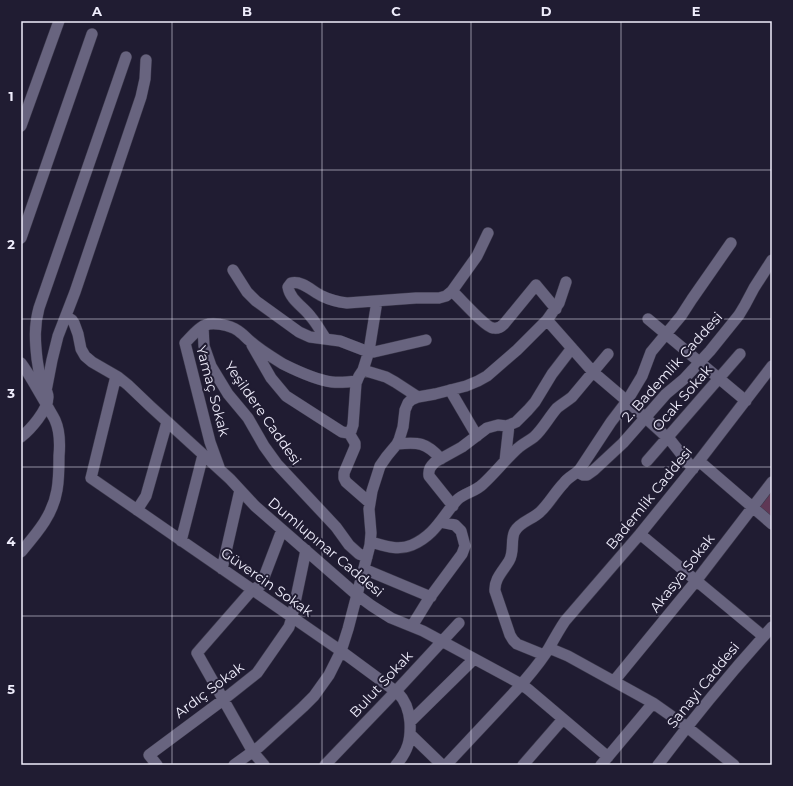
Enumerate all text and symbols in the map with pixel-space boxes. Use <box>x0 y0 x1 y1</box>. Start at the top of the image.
text: A <box>91 3 103 19</box>
text: B <box>242 3 252 19</box>
text: C <box>391 3 401 19</box>
text: D <box>541 3 552 19</box>
text: E <box>692 3 701 19</box>
text: 1 <box>8 88 14 104</box>
text: 2 <box>7 236 15 252</box>
street label: 2. Bademlik Caddesi <box>618 308 726 426</box>
street label: Yamaç Sokak <box>192 344 234 439</box>
street label: Yeşildere Caddesi <box>220 358 306 468</box>
street label: Ocak Sokak <box>648 361 716 435</box>
text: 3 <box>6 385 15 401</box>
street label: Bademlik Caddesi <box>602 443 696 553</box>
street label: Dumlupınar Caddesi <box>265 493 387 601</box>
street label: Akasya Sokak <box>646 530 719 616</box>
text: 4 <box>7 533 16 549</box>
street label: Güvercin Sokak <box>217 544 317 621</box>
street label: Sanayi Caddesi <box>663 638 743 732</box>
street label: Bulut Sokak <box>346 646 417 721</box>
street label: Ardıç Sokak <box>171 658 248 722</box>
text: 5 <box>7 681 15 697</box>

